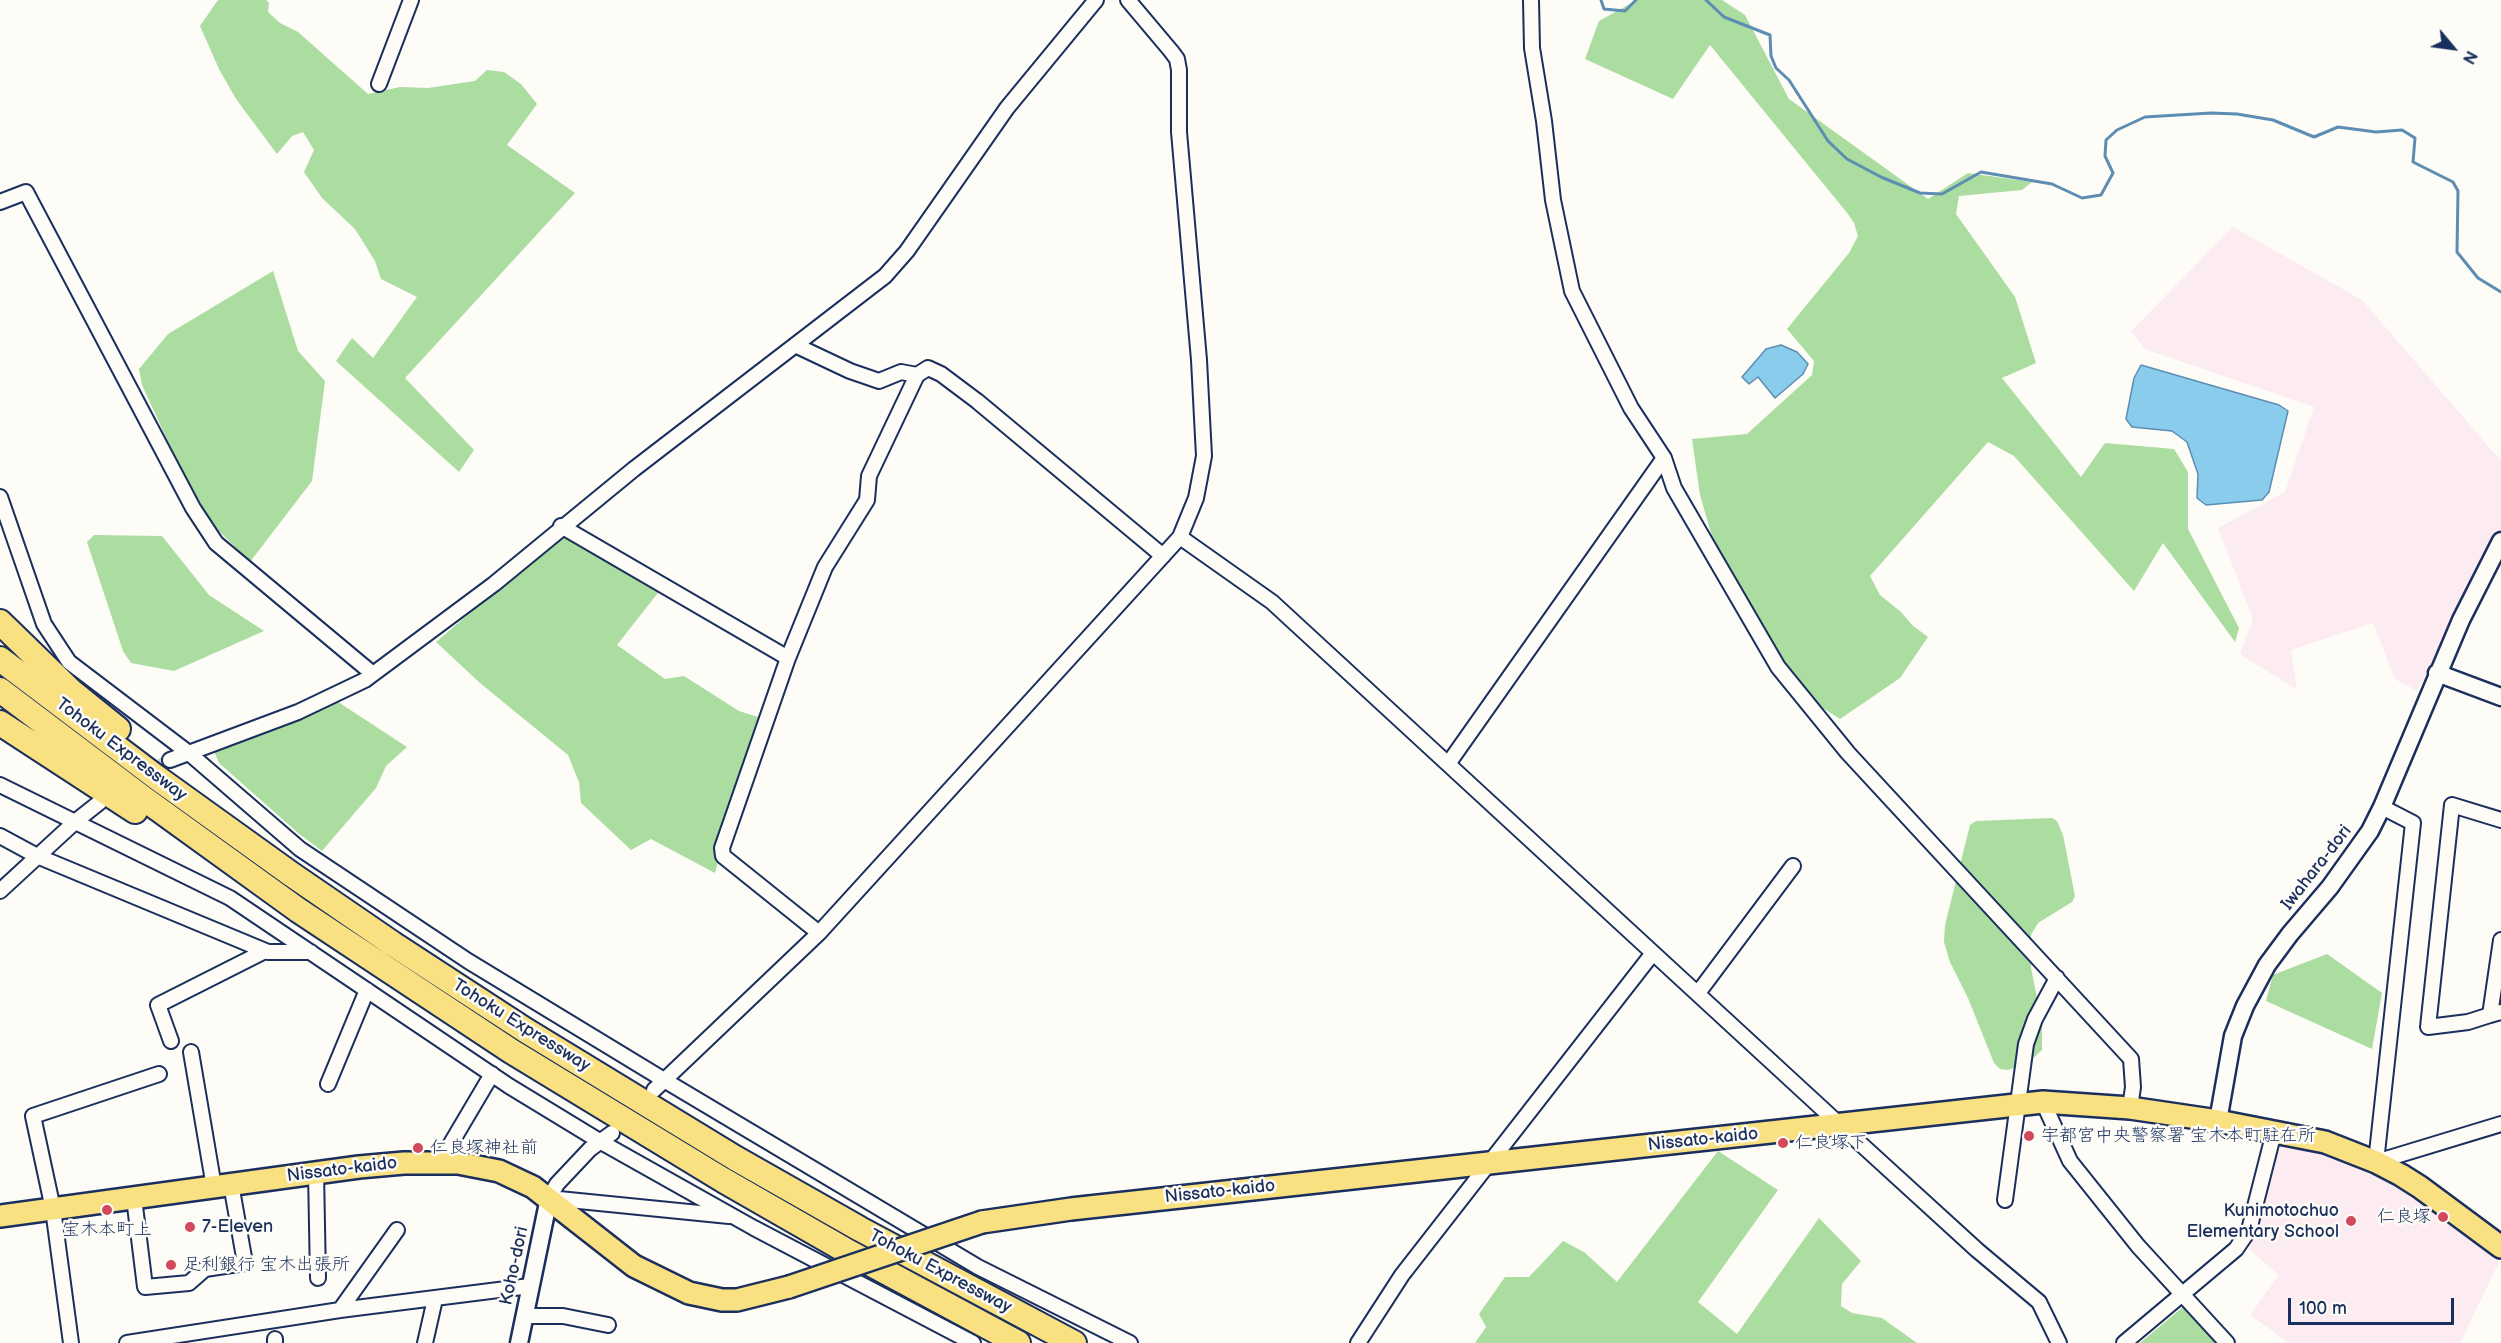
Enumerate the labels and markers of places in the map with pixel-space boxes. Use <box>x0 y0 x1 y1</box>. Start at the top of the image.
place label: 宇都宮中央警察署 宝木本町駐在所 <box>2041 1125 2316 1147</box>
marker: 宇都宮中央警察署 宝木本町駐在所 <box>2022 1129 2036 1143</box>
place label: 仁良塚下 <box>1795 1132 1867 1154</box>
marker: 仁良塚下 <box>1776 1136 1790 1150</box>
place label: 仁良塚神社前 <box>430 1137 538 1159</box>
marker: 仁良塚神社前 <box>411 1141 425 1155</box>
place label: Kunimotochuo Elementary School <box>2186 1200 2339 1242</box>
marker: 宝木本町上 <box>100 1203 114 1217</box>
place label: 仁良塚 <box>2377 1206 2431 1228</box>
marker: 仁良塚 <box>2436 1210 2450 1224</box>
marker: Kunimotochuo Elementary School <box>2344 1214 2358 1228</box>
place label: 7-Eleven <box>202 1216 273 1238</box>
place label: 宝木本町上 <box>62 1219 152 1241</box>
marker: 7-Eleven <box>183 1220 197 1234</box>
place label: 足利銀行 宝木出張所 <box>183 1254 350 1276</box>
marker: 足利銀行 宝木出張所 <box>164 1258 178 1272</box>

